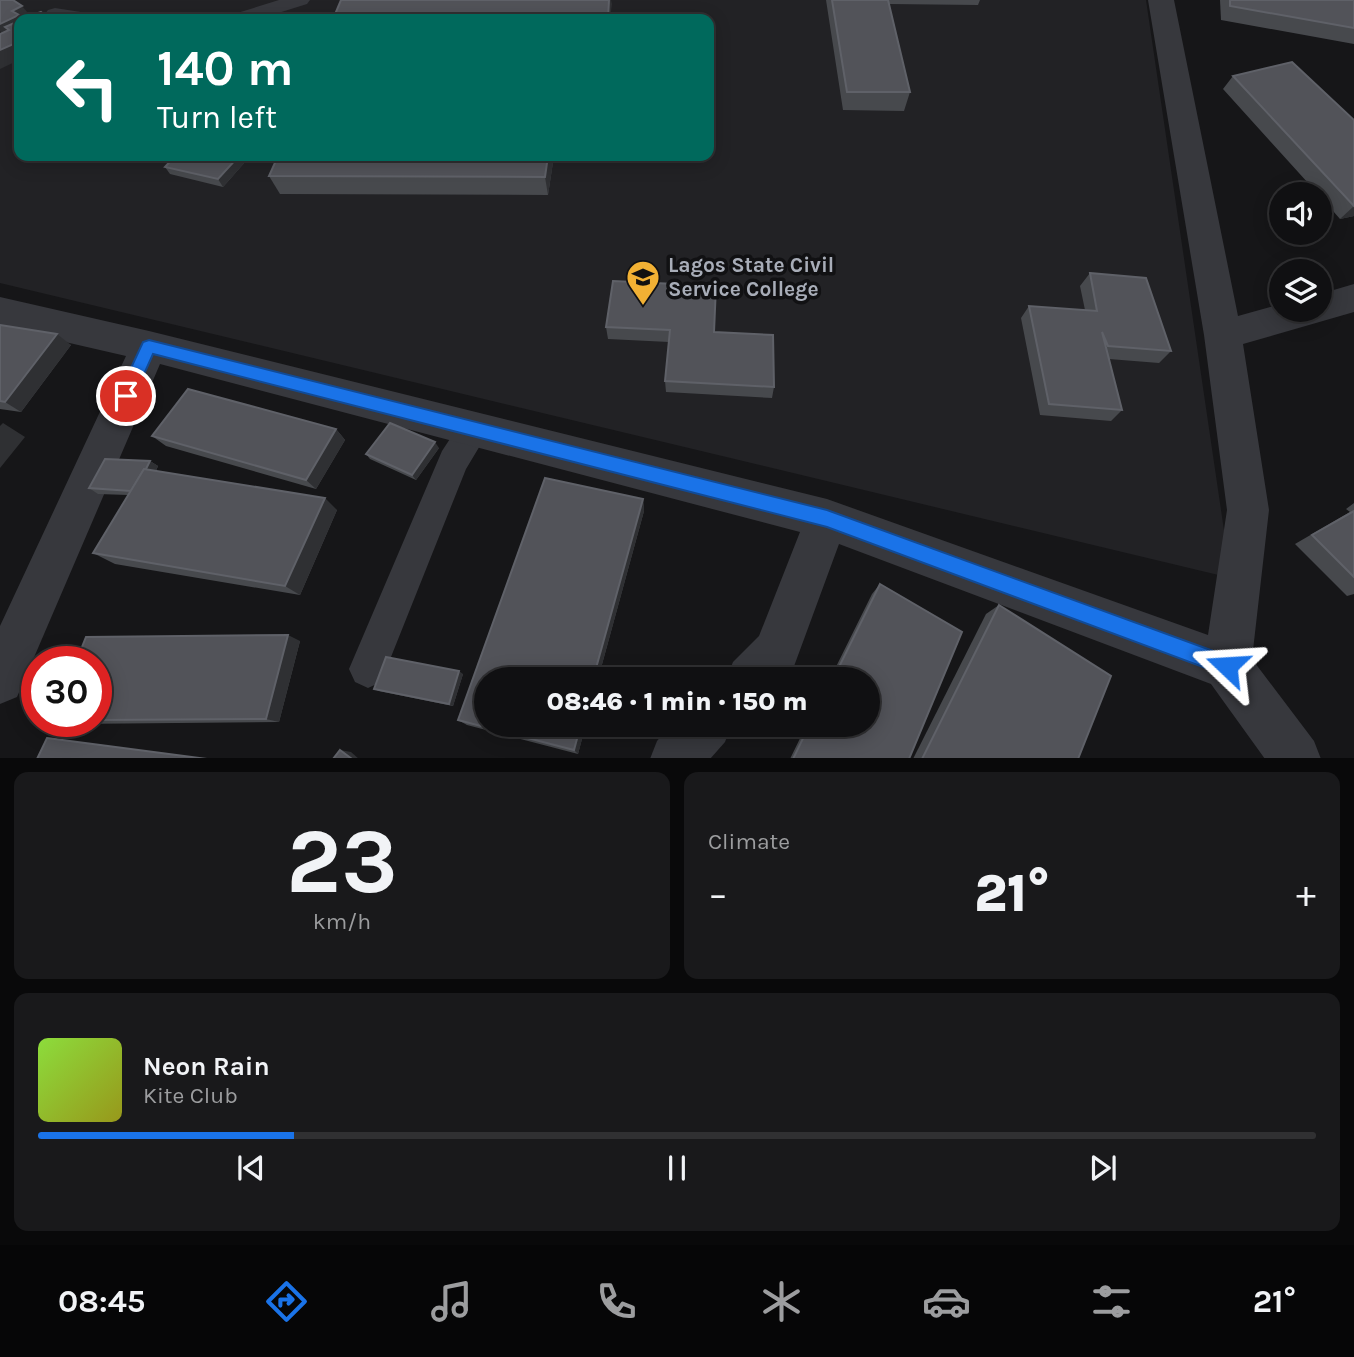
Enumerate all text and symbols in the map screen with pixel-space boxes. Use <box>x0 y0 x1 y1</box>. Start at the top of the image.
text: 140 m <box>157 40 294 97</box>
icon: left <box>42 42 133 133</box>
text: Turn left <box>157 99 277 136</box>
map controls <box>1269 182 1332 322</box>
button: sound <box>1269 182 1332 245</box>
place label: Lagos State Civil Service College <box>668 253 834 301</box>
school or university icon: Lagos State Civil Service College <box>624 258 662 307</box>
button: layers <box>1269 259 1332 322</box>
pin <box>96 366 156 426</box>
icon: arrive <box>107 377 145 415</box>
position arrow <box>1190 629 1264 703</box>
speed limit sign: 30 <box>21 646 112 737</box>
text: 08:46 · 1 min · 150 m <box>547 686 807 717</box>
text: 23 <box>286 809 398 915</box>
text: Climate <box>708 828 790 855</box>
text: 21° <box>974 863 1050 924</box>
text: − <box>708 872 728 917</box>
text: + <box>1296 872 1316 917</box>
text: km/h <box>313 908 371 935</box>
text: Neon Rain <box>143 1051 270 1082</box>
text: Kite Club <box>143 1082 238 1109</box>
icon: previous <box>232 1149 270 1187</box>
icon: pause <box>658 1149 696 1187</box>
icon: next <box>1084 1149 1122 1187</box>
icon: directions <box>262 1277 311 1326</box>
icon: music <box>427 1277 476 1326</box>
icon: phone <box>592 1277 641 1326</box>
icon: climate <box>757 1277 806 1326</box>
icon: car <box>922 1277 971 1326</box>
icon: filters <box>1087 1277 1136 1326</box>
text: 08:45 <box>58 1283 145 1320</box>
text: 21° <box>1253 1283 1296 1320</box>

